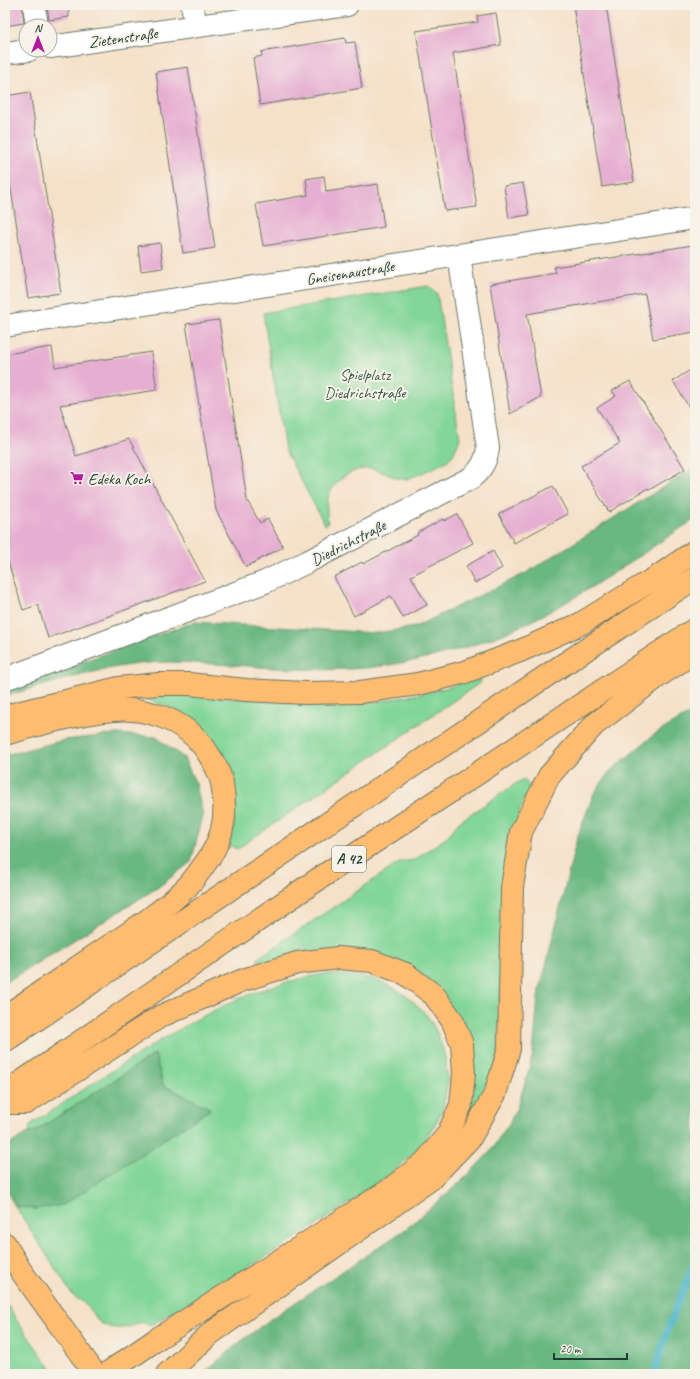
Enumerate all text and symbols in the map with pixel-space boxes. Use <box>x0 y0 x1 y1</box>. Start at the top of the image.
north arrow <box>18 18 58 58</box>
text: N <box>35 21 44 35</box>
street label: Zietenstraße <box>87 23 161 53</box>
street label: Gneisenaustraße <box>305 256 397 290</box>
park label: Spielplatz Diedrichstraße <box>324 365 407 403</box>
place label: Edeka Koch <box>88 469 152 489</box>
supermarket icon: Edeka Koch <box>69 470 85 486</box>
street label: Diedrichstraße <box>308 515 391 570</box>
road number: A 42 <box>332 846 366 872</box>
scale bar <box>554 1335 627 1361</box>
text: 20 m <box>560 1341 582 1357</box>

